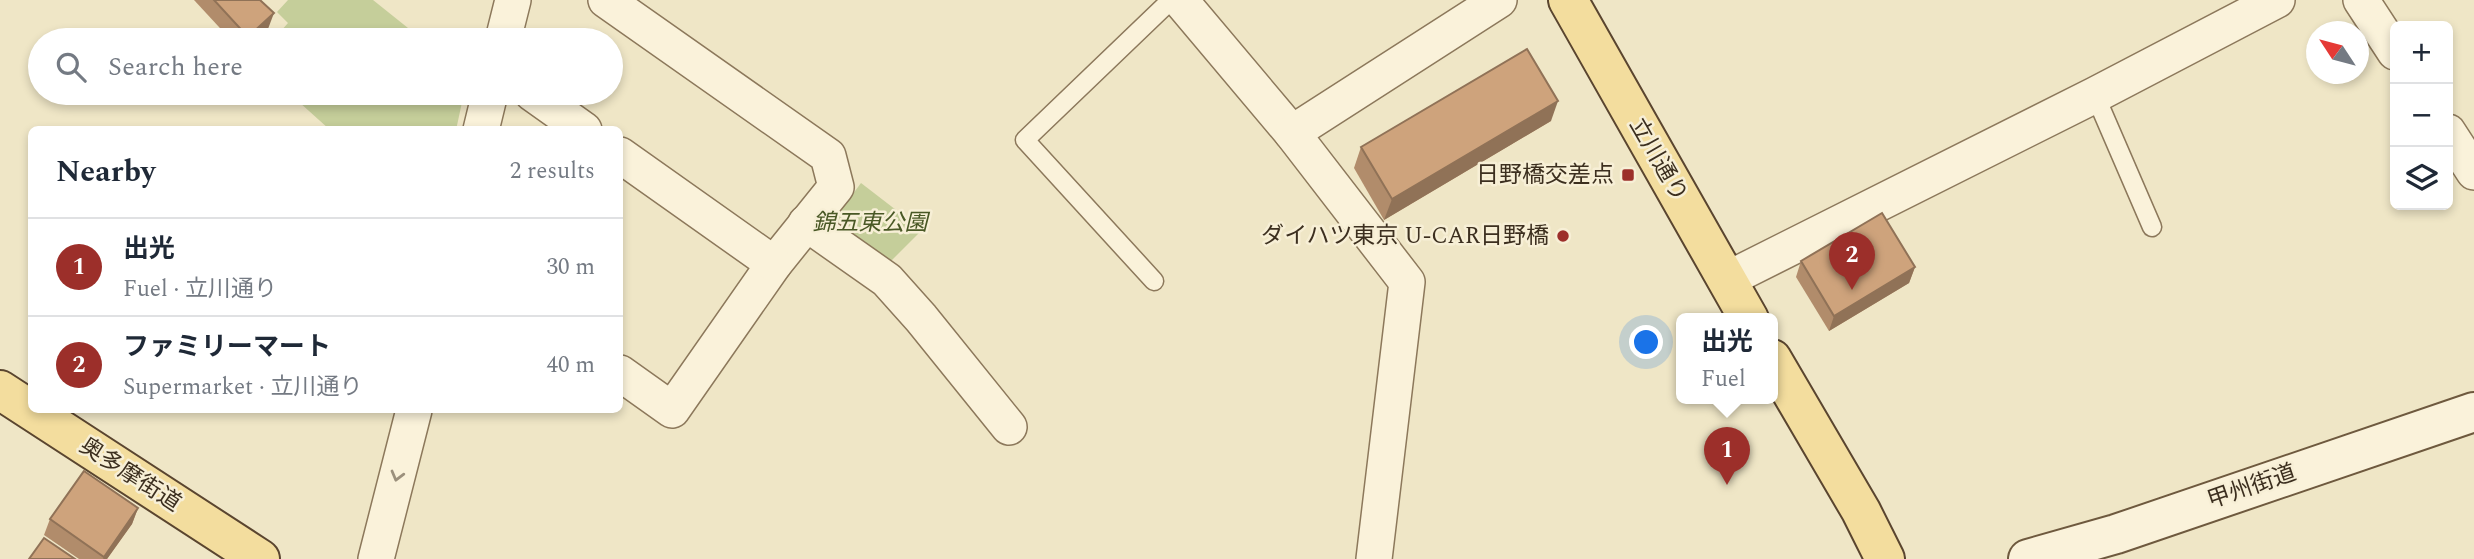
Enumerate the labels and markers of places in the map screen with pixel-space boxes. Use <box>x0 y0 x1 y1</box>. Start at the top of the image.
place label: 日野橋交差点 <box>1476 158 1614 193</box>
marker: 日野橋交差点 <box>1620 167 1636 183</box>
place label: ダイハツ東京 U-CAR日野橋 <box>1261 219 1549 254</box>
marker: ダイハツ東京 U-CAR日野橋 <box>1555 228 1571 244</box>
pin: 2 <box>1829 232 1875 290</box>
pin: 1 <box>1704 427 1750 485</box>

